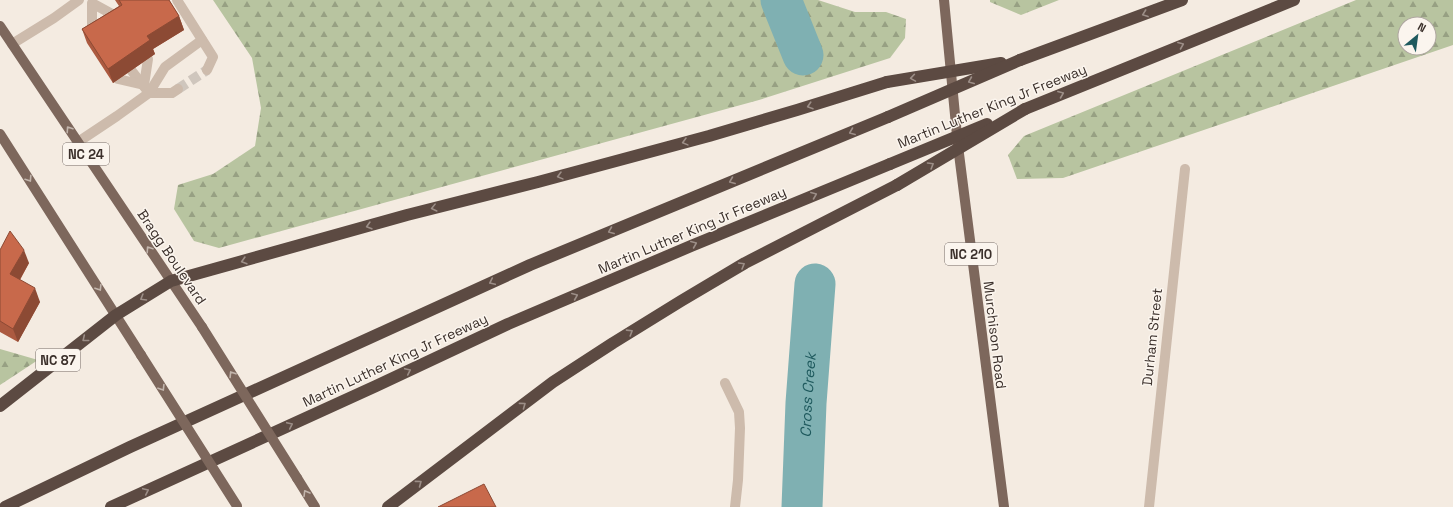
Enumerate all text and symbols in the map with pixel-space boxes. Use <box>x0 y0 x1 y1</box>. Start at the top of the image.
one-way arrow <box>1142 9 1149 17</box>
north arrow <box>1397 16 1437 56</box>
text: N <box>1415 19 1428 35</box>
one-way arrow <box>1178 42 1185 50</box>
street label: Martin Luther King Jr Freeway <box>895 60 1089 152</box>
one-way arrow <box>909 73 916 82</box>
one-way arrow <box>968 76 976 84</box>
one-way arrow <box>1057 91 1064 99</box>
one-way arrow <box>807 101 814 110</box>
one-way arrow <box>66 126 74 133</box>
one-way arrow <box>848 127 855 135</box>
one-way arrow <box>682 137 689 146</box>
road number: NC 24 <box>63 143 109 165</box>
one-way arrow <box>927 162 934 169</box>
one-way arrow <box>557 171 564 180</box>
one-way arrow <box>24 175 32 182</box>
one-way arrow <box>728 177 735 185</box>
street label: Martin Luther King Jr Freeway <box>595 182 789 278</box>
one-way arrow <box>810 192 818 200</box>
one-way arrow <box>431 204 437 212</box>
street label: Bragg Boulevard <box>133 206 211 308</box>
one-way arrow <box>366 221 373 230</box>
one-way arrow <box>608 226 616 234</box>
one-way arrow <box>691 241 698 249</box>
road number: NC 210 <box>945 243 997 265</box>
one-way arrow <box>147 246 154 253</box>
one-way arrow <box>241 256 248 265</box>
one-way arrow <box>738 263 745 270</box>
one-way arrow <box>489 277 496 285</box>
street label: Murchison Road <box>979 280 1011 390</box>
one-way arrow <box>94 284 101 291</box>
street label: Durham Street <box>1138 287 1166 387</box>
one-way arrow <box>571 292 578 300</box>
one-way arrow <box>140 293 147 301</box>
street label: Martin Luther King Jr Freeway <box>299 309 491 411</box>
one-way arrow <box>626 329 633 337</box>
one-way arrow <box>82 334 89 341</box>
road number: NC 87 <box>36 349 80 371</box>
water label: Cross Creek <box>795 350 819 438</box>
one-way arrow <box>404 368 411 376</box>
one-way arrow <box>229 371 236 378</box>
one-way arrow <box>157 384 165 391</box>
one-way arrow <box>518 403 525 410</box>
one-way arrow <box>286 422 293 430</box>
one-way arrow <box>414 481 421 488</box>
one-way arrow <box>142 488 150 496</box>
one-way arrow <box>303 490 311 497</box>

